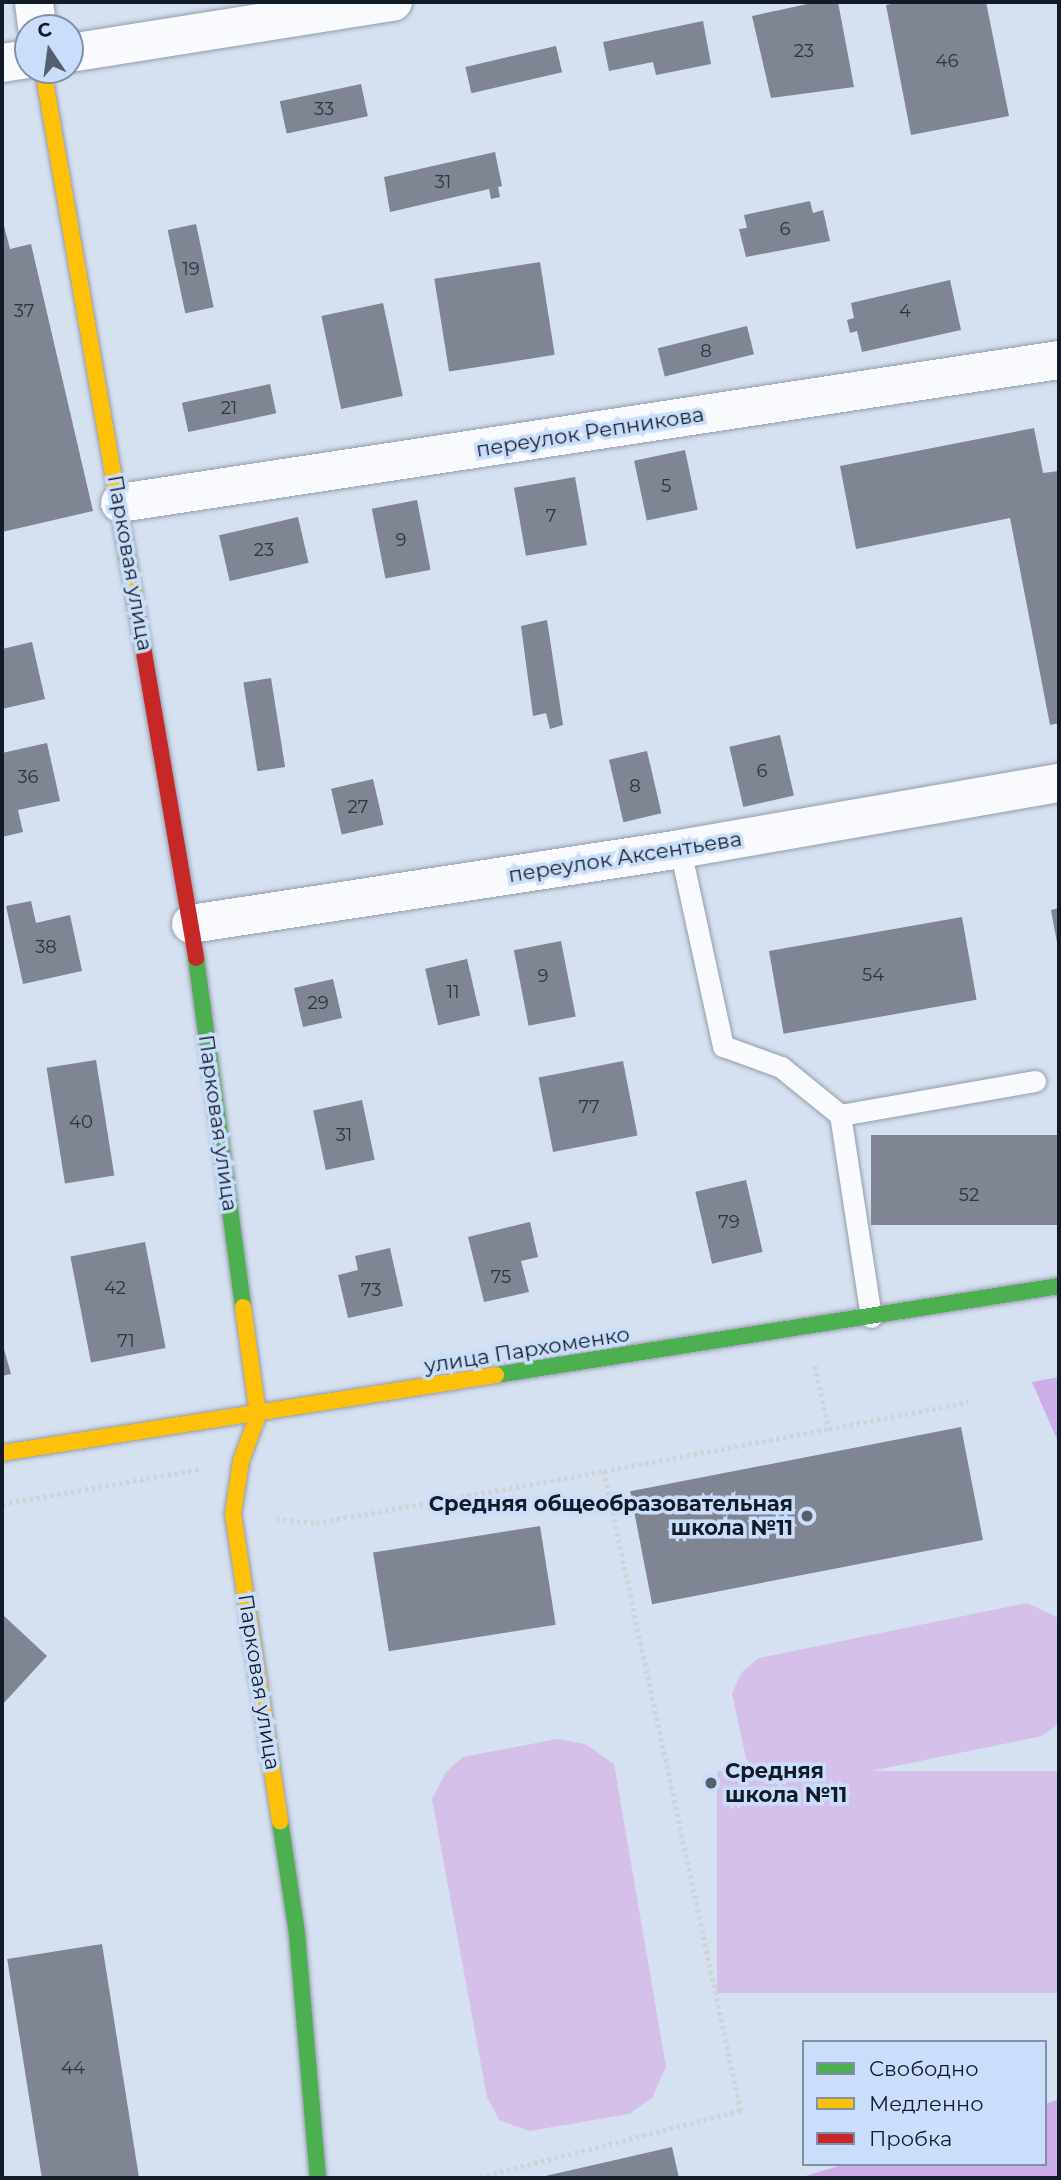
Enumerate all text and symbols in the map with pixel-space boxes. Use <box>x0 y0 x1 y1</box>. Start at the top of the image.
north arrow <box>14 14 84 84</box>
text: С <box>35 17 54 43</box>
house number: 23 <box>794 40 814 62</box>
house number: 46 <box>936 50 958 72</box>
house number: 33 <box>314 98 334 120</box>
house number: 31 <box>435 171 451 193</box>
house number: 6 <box>780 218 790 240</box>
house number: 19 <box>182 258 200 280</box>
house number: 37 <box>14 300 34 322</box>
house number: 4 <box>899 300 911 322</box>
house number: 8 <box>700 340 712 362</box>
house number: 21 <box>221 397 237 419</box>
street label: переулок Репникова <box>474 402 706 462</box>
street label: Парковая улица <box>102 473 158 653</box>
house number: 5 <box>661 475 671 497</box>
house number: 7 <box>546 505 556 527</box>
house number: 9 <box>396 529 406 551</box>
house number: 23 <box>254 539 274 561</box>
house number: 6 <box>757 760 767 782</box>
house number: 36 <box>17 766 39 788</box>
house number: 8 <box>629 775 641 797</box>
house number: 27 <box>348 796 368 818</box>
street label: переулок Аксентьева <box>507 826 743 888</box>
house number: 38 <box>35 936 57 958</box>
house number: 54 <box>862 964 884 986</box>
house number: 9 <box>538 965 548 987</box>
house number: 11 <box>447 981 459 1003</box>
house number: 29 <box>307 992 329 1014</box>
street label: Парковая улица <box>193 1033 243 1213</box>
house number: 77 <box>578 1096 600 1118</box>
house number: 40 <box>69 1111 93 1133</box>
house number: 31 <box>336 1124 352 1146</box>
house number: 52 <box>959 1184 979 1206</box>
house number: 79 <box>718 1211 740 1233</box>
house number: 75 <box>491 1266 511 1288</box>
house number: 42 <box>104 1277 126 1299</box>
house number: 73 <box>361 1279 381 1301</box>
street label: улица Пархоменко <box>422 1321 632 1379</box>
house number: 71 <box>117 1330 135 1352</box>
place label: Средняя общеобразовательная школа №11 <box>429 1491 793 1541</box>
marker: Средняя общеобразовательная школа №11 <box>799 1508 815 1524</box>
street label: Парковая улица <box>233 1592 285 1772</box>
place label: Средняя школа №11 <box>725 1758 847 1808</box>
marker: Средняя школа №11 <box>703 1775 719 1791</box>
legend <box>802 2040 1047 2166</box>
text: Свободно <box>869 2056 979 2081</box>
house number: 44 <box>61 2057 85 2079</box>
text: Медленно <box>869 2091 984 2116</box>
text: Пробка <box>869 2126 952 2151</box>

